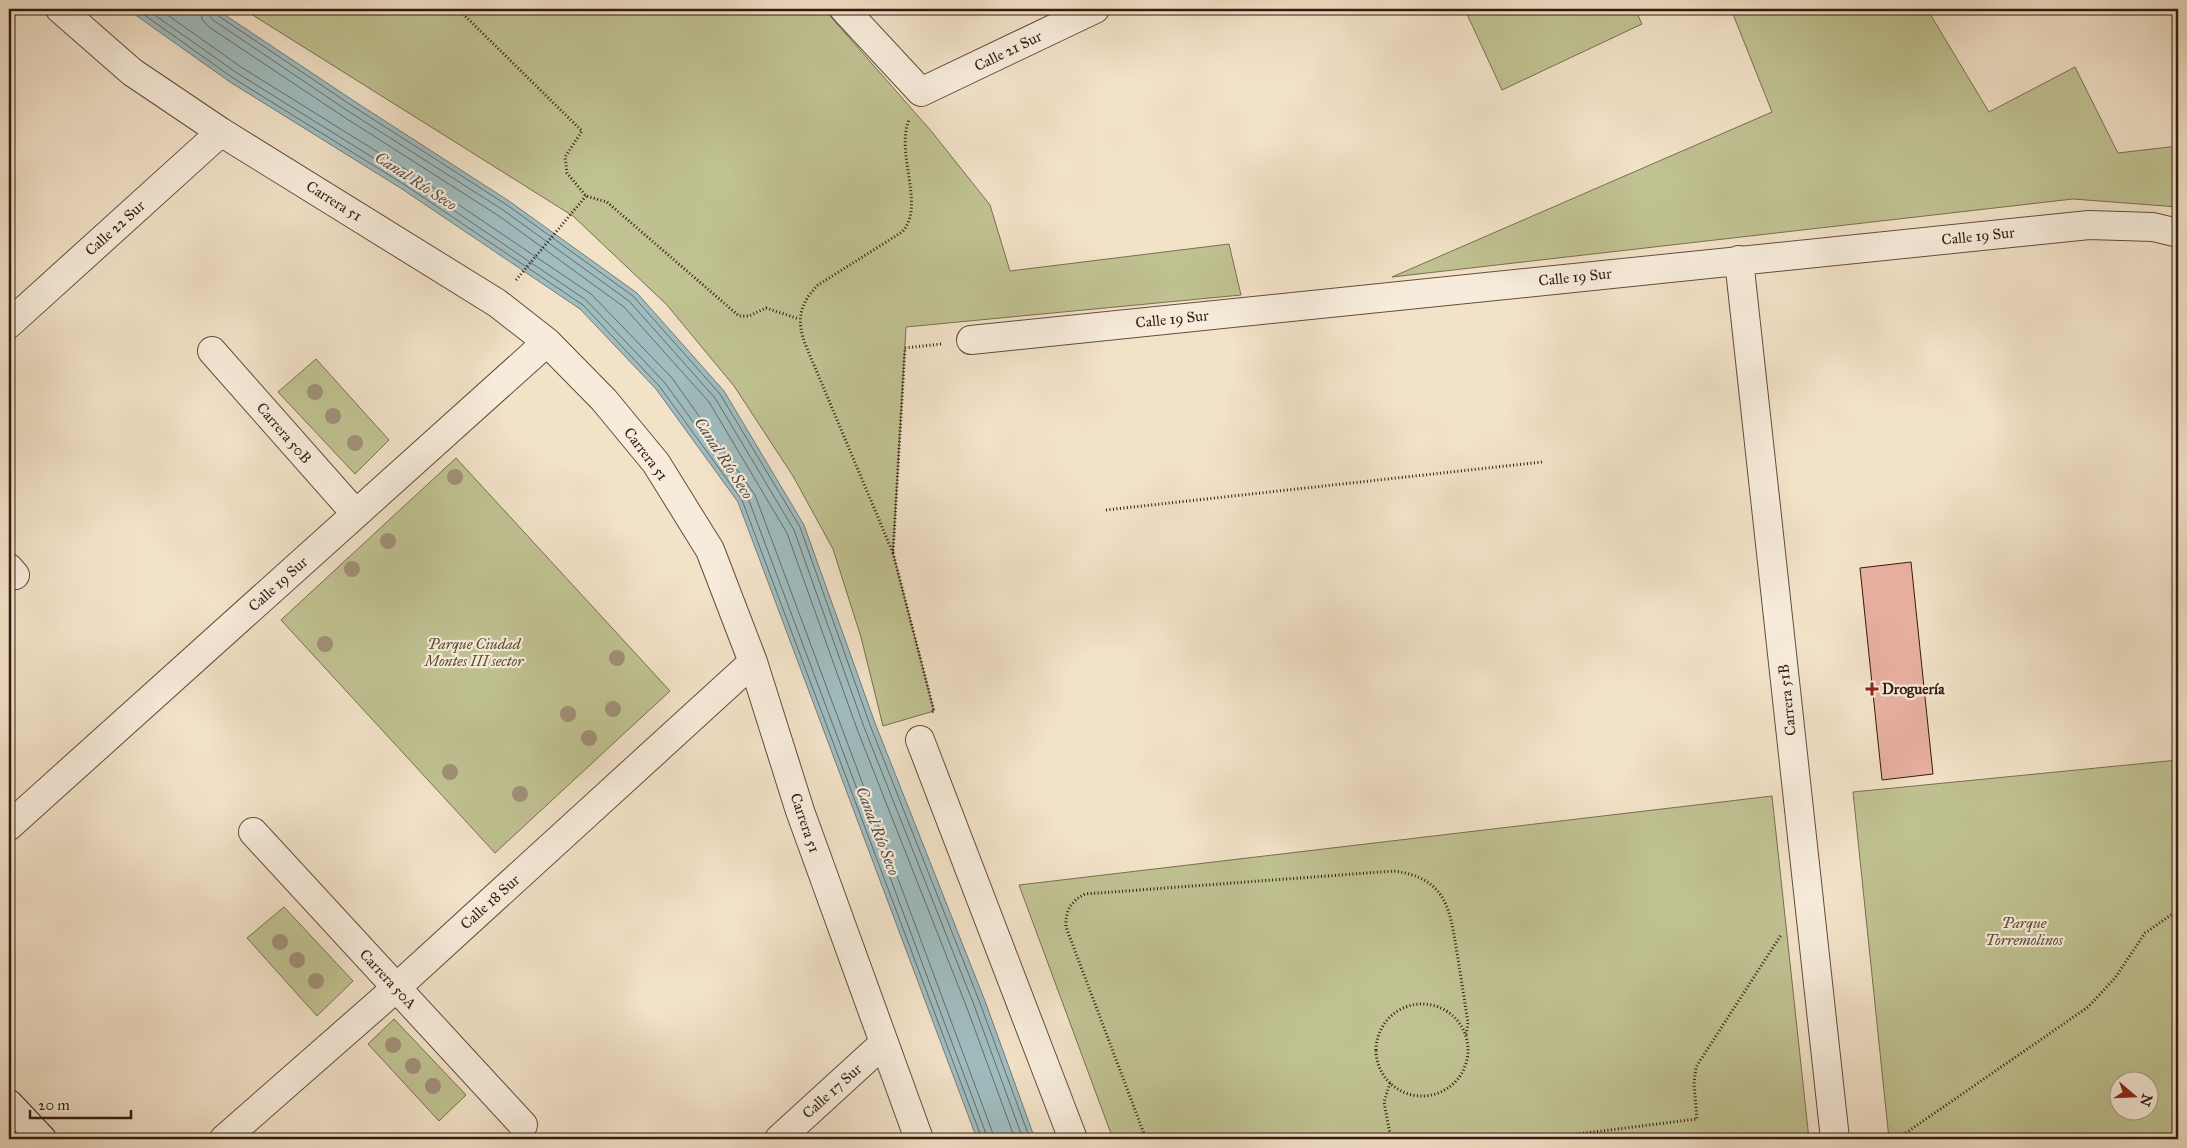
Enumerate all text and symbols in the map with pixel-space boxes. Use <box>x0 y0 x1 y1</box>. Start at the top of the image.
street label: Calle 21 Sur <box>971 27 1045 75</box>
water label: Canal Río Seco <box>372 148 460 214</box>
street label: Carrera 51 <box>303 177 365 225</box>
street label: Calle 22 Sur <box>81 196 149 260</box>
street label: Calle 19 Sur <box>1941 223 2016 249</box>
street label: Calle 19 Sur <box>1538 264 1613 290</box>
street label: Calle 19 Sur <box>1135 306 1210 332</box>
street label: Carrera 50B <box>253 399 315 467</box>
water label: Canal Río Seco <box>691 414 757 502</box>
street label: Carrera 51 <box>620 424 672 484</box>
street label: Calle 19 Sur <box>245 552 312 615</box>
park label: Parque Ciudad Montes III sector <box>423 635 524 670</box>
street label: Carrera 51B <box>1774 663 1800 737</box>
place label: Droguería <box>1882 680 1945 699</box>
marker: Droguería <box>1866 683 1878 695</box>
water label: Canal Río Seco <box>852 784 904 878</box>
street label: Carrera 51 <box>786 791 824 855</box>
street label: Calle 18 Sur <box>457 870 524 933</box>
park label: Parque Torremolinos <box>1985 914 2063 949</box>
street label: Carrera 50A <box>356 945 420 1013</box>
street label: Calle 17 Sur <box>799 1059 866 1122</box>
north arrow <box>2110 1070 2160 1120</box>
scale bar <box>30 1088 131 1120</box>
text: N <box>2136 1092 2156 1109</box>
text: 20 m <box>38 1096 70 1114</box>

